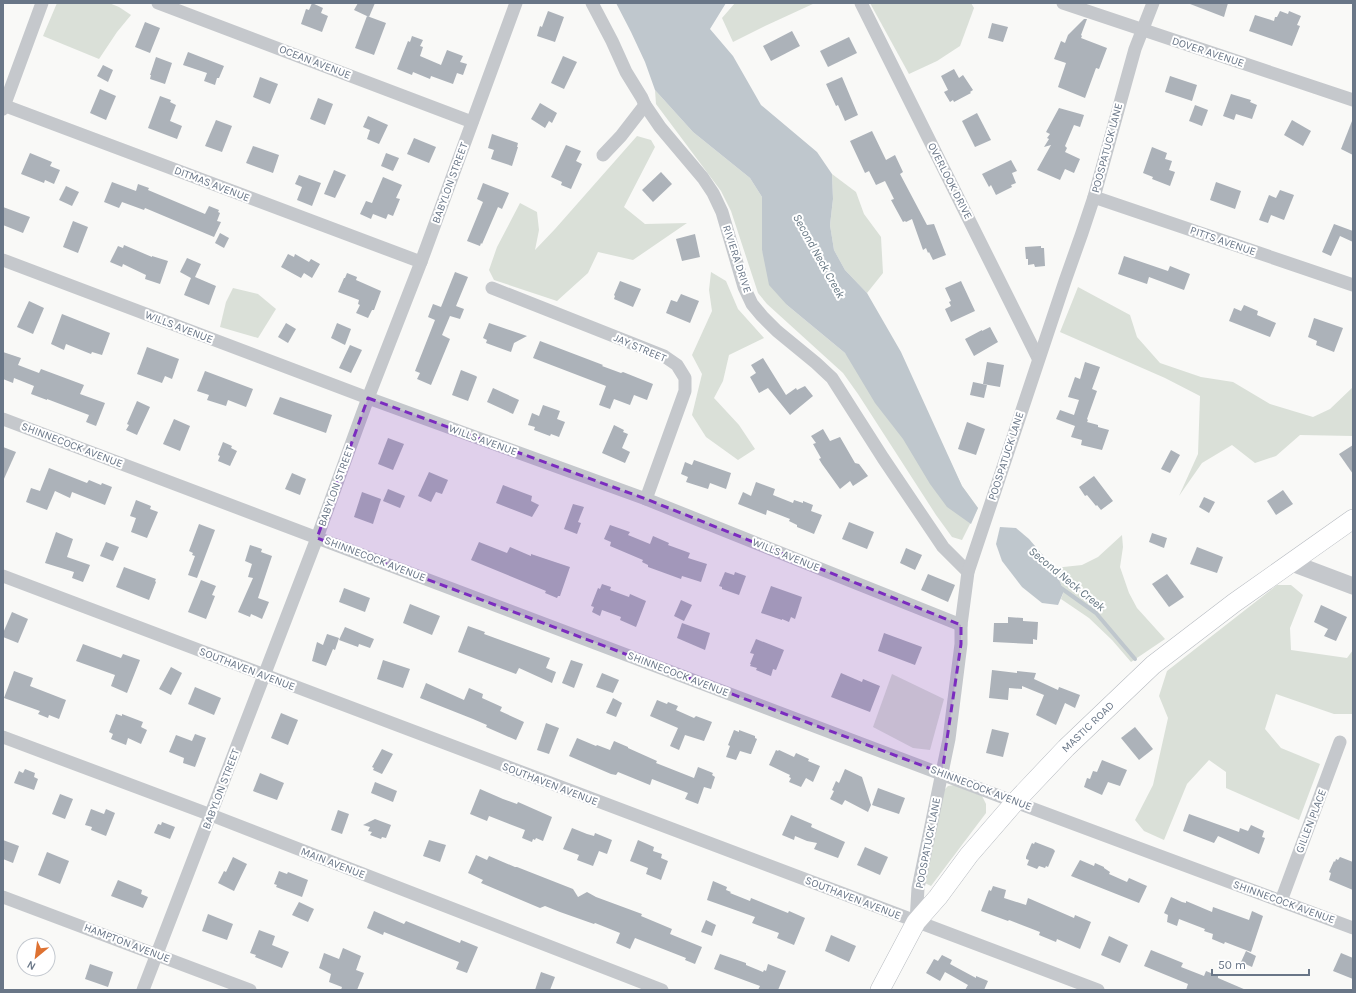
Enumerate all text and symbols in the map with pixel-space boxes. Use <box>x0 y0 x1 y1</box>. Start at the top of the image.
street label: DOVER AVENUE <box>1170 34 1246 70</box>
street label: OCEAN AVENUE <box>277 42 353 82</box>
street label: POOSPATUCK LANE <box>1089 102 1125 194</box>
street label: BABYLON STREET <box>429 140 471 225</box>
street label: OVERLOOK DRIVE <box>925 141 975 221</box>
street label: DITMAS AVENUE <box>172 164 252 204</box>
water label: Second Neck Creek <box>790 211 848 301</box>
street label: RIVIERA DRIVE <box>720 224 754 294</box>
street label: PITTS AVENUE <box>1188 224 1258 258</box>
street label: WILLS AVENUE <box>143 308 215 346</box>
street label: JAY STREET <box>612 331 669 365</box>
street label: POOSPATUCK LANE <box>986 410 1026 502</box>
street label: SHINNECOCK AVENUE <box>20 420 124 470</box>
street label: WILLS AVENUE <box>447 422 519 458</box>
street label: BABYLON STREET <box>315 443 357 528</box>
street label: SHINNECOCK AVENUE <box>323 534 427 584</box>
street label: WILLS AVENUE <box>750 536 822 574</box>
water label: Second Neck Creek <box>1026 544 1109 615</box>
street label: SOUTHAVEN AVENUE <box>197 645 297 693</box>
street label: SHINNECOCK AVENUE <box>626 649 730 699</box>
street label: MASTIC ROAD <box>1059 699 1117 755</box>
street label: BABYLON STREET <box>200 746 243 831</box>
street label: SOUTHAVEN AVENUE <box>500 760 600 808</box>
street label: SHINNECOCK AVENUE <box>929 763 1033 813</box>
street label: GILLEN PLACE <box>1293 787 1329 855</box>
street label: POOSPATUCK LANE <box>913 796 943 890</box>
street label: MAIN AVENUE <box>299 845 367 881</box>
street label: SOUTHAVEN AVENUE <box>803 874 903 922</box>
street label: SHINNECOCK AVENUE <box>1231 878 1337 926</box>
street label: HAMPTON AVENUE <box>82 921 172 965</box>
north arrow <box>16 937 56 977</box>
scale bar <box>1212 951 1309 977</box>
text: N <box>25 958 38 973</box>
text: 50 m <box>1218 958 1246 972</box>

